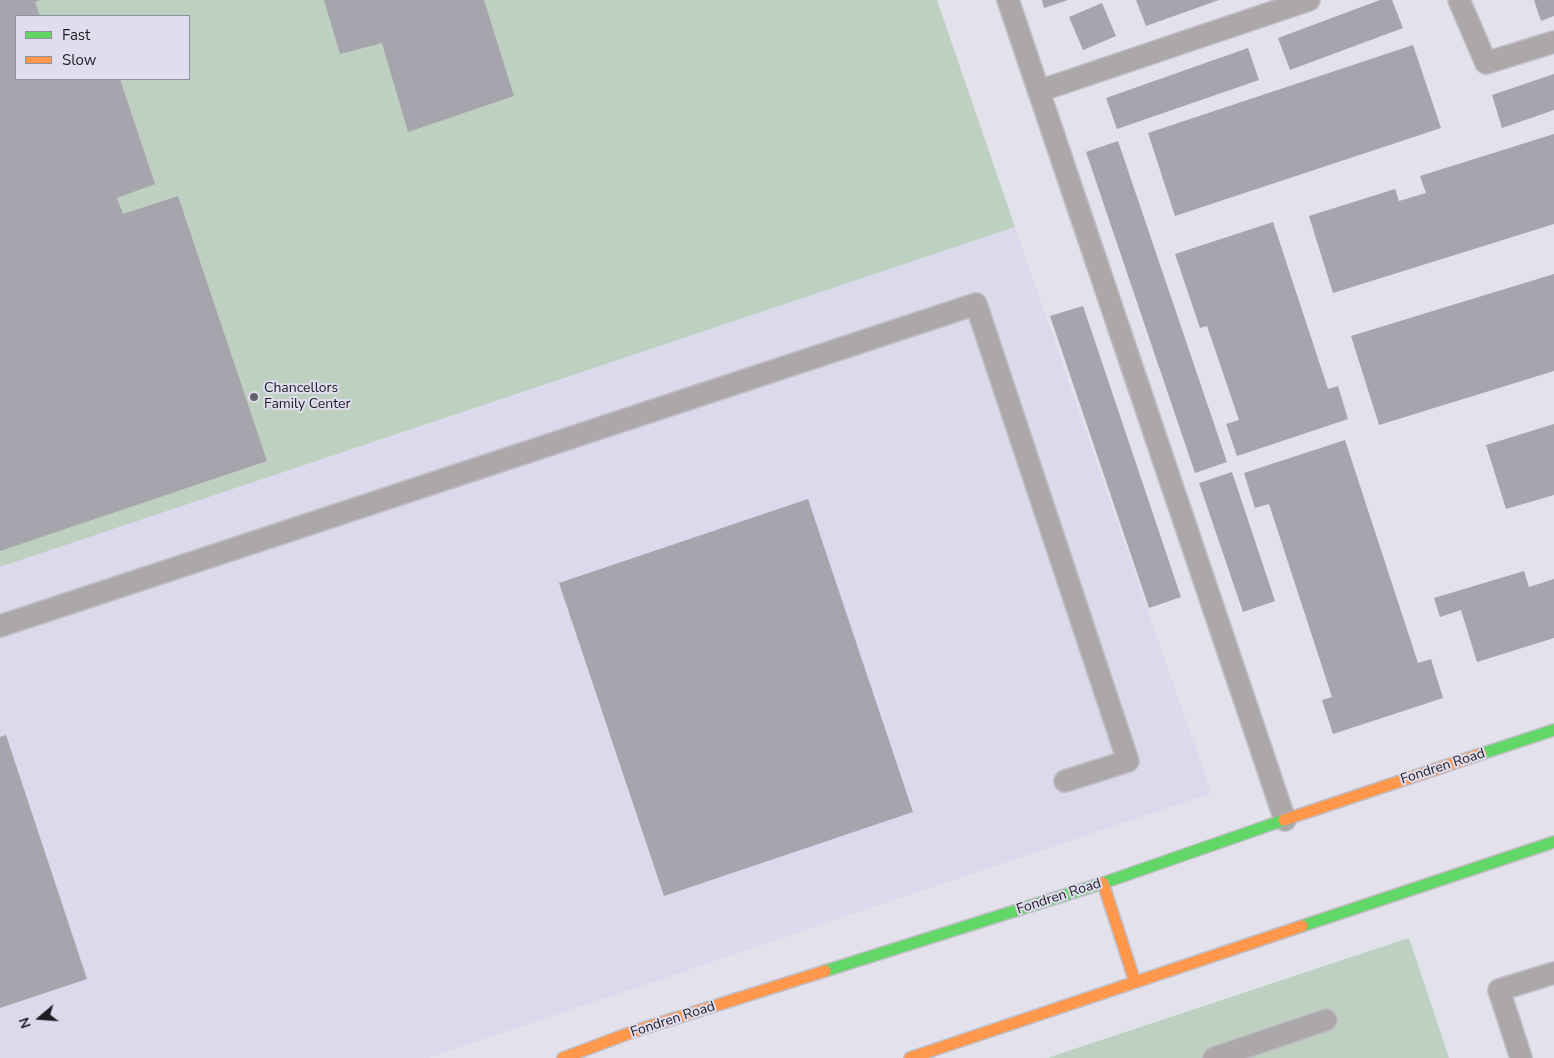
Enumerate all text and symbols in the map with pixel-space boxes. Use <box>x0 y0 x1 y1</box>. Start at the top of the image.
legend <box>15 15 190 80</box>
text: Fast <box>62 25 90 45</box>
text: Slow <box>62 50 96 70</box>
place label: Chancellors Family Center <box>264 381 350 414</box>
marker: Chancellors Family Center <box>248 391 260 403</box>
street label: Fondren Road <box>1399 745 1487 789</box>
street label: Fondren Road <box>1015 875 1103 919</box>
north arrow <box>15 993 65 1043</box>
street label: Fondren Road <box>629 998 717 1042</box>
text: N <box>15 1015 36 1031</box>

